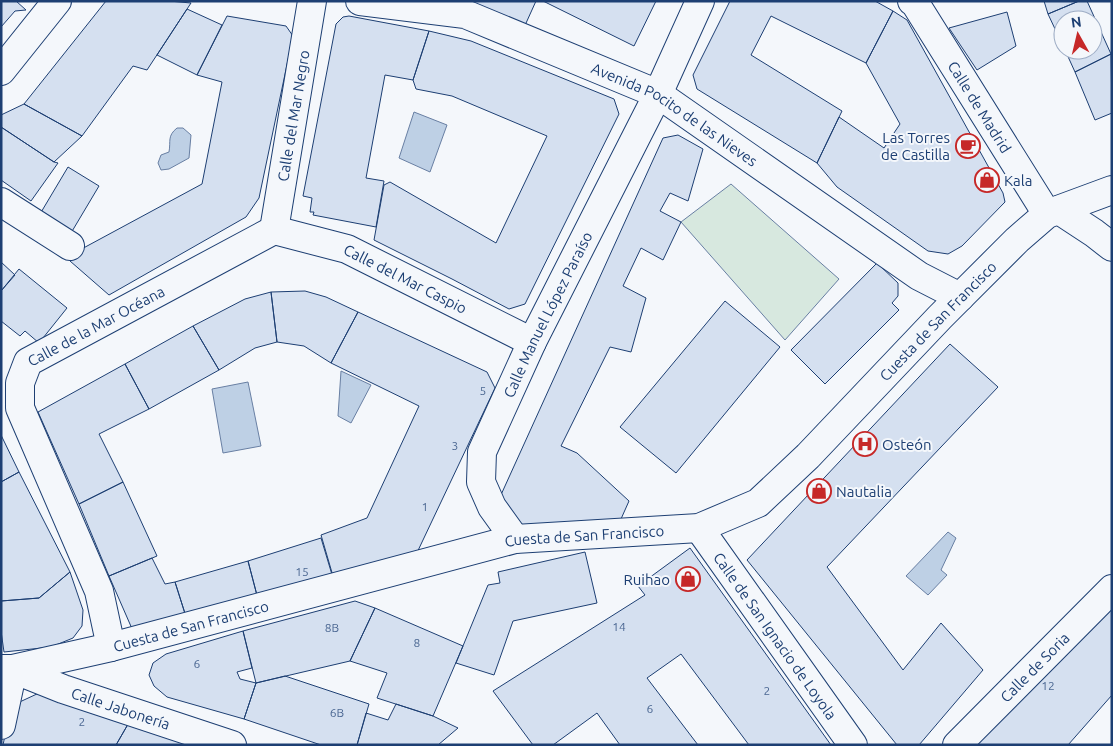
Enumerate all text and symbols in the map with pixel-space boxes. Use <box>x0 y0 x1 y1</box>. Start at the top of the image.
north arrow <box>1053 10 1103 60</box>
text: N <box>1070 13 1082 31</box>
street label: Calle del Mar Negro <box>274 49 312 183</box>
street label: Calle de Madrid <box>945 58 1015 156</box>
street label: Avenida Pocito de las Nieves <box>589 59 761 169</box>
place label: Las Torres de Castilla <box>881 129 950 163</box>
cafe icon: Las Torres de Castilla <box>955 133 981 159</box>
shop icon: Kala <box>974 167 1000 193</box>
place label: Kala <box>1004 172 1033 189</box>
street label: Calle Manuel López Paraíso <box>499 229 595 400</box>
street label: Calle del Mar Caspio <box>341 240 470 316</box>
street label: Cuesta de San Francisco <box>876 257 1000 384</box>
street label: Calle de la Mar Océana <box>24 282 167 369</box>
house number: 5 <box>480 384 486 397</box>
hospital icon: Osteón <box>852 431 878 457</box>
place label: Osteón <box>882 436 932 453</box>
house number: 3 <box>452 439 458 452</box>
shop icon: Nautalia <box>806 478 832 504</box>
place label: Nautalia <box>836 483 892 500</box>
house number: 1 <box>422 500 428 513</box>
street label: Cuesta de San Francisco <box>503 522 665 550</box>
street label: Calle de San Ignacio de Loyola <box>710 549 840 722</box>
house number: 15 <box>295 565 309 578</box>
shop icon: Ruihao <box>675 566 701 592</box>
place label: Ruihao <box>623 571 670 588</box>
street label: Cuesta de San Francisco <box>111 597 270 655</box>
house number: 14 <box>612 620 626 633</box>
house number: 8B <box>325 621 339 634</box>
street label: Calle de Soria <box>997 629 1073 705</box>
house number: 8 <box>414 636 421 649</box>
house number: 6 <box>194 657 201 670</box>
house number: 12 <box>1041 679 1055 692</box>
street label: Calle Jabonería <box>69 684 172 732</box>
house number: 2 <box>764 684 770 697</box>
house number: 6 <box>647 702 654 715</box>
house number: 6B <box>330 706 344 719</box>
house number: 2 <box>79 715 85 728</box>

